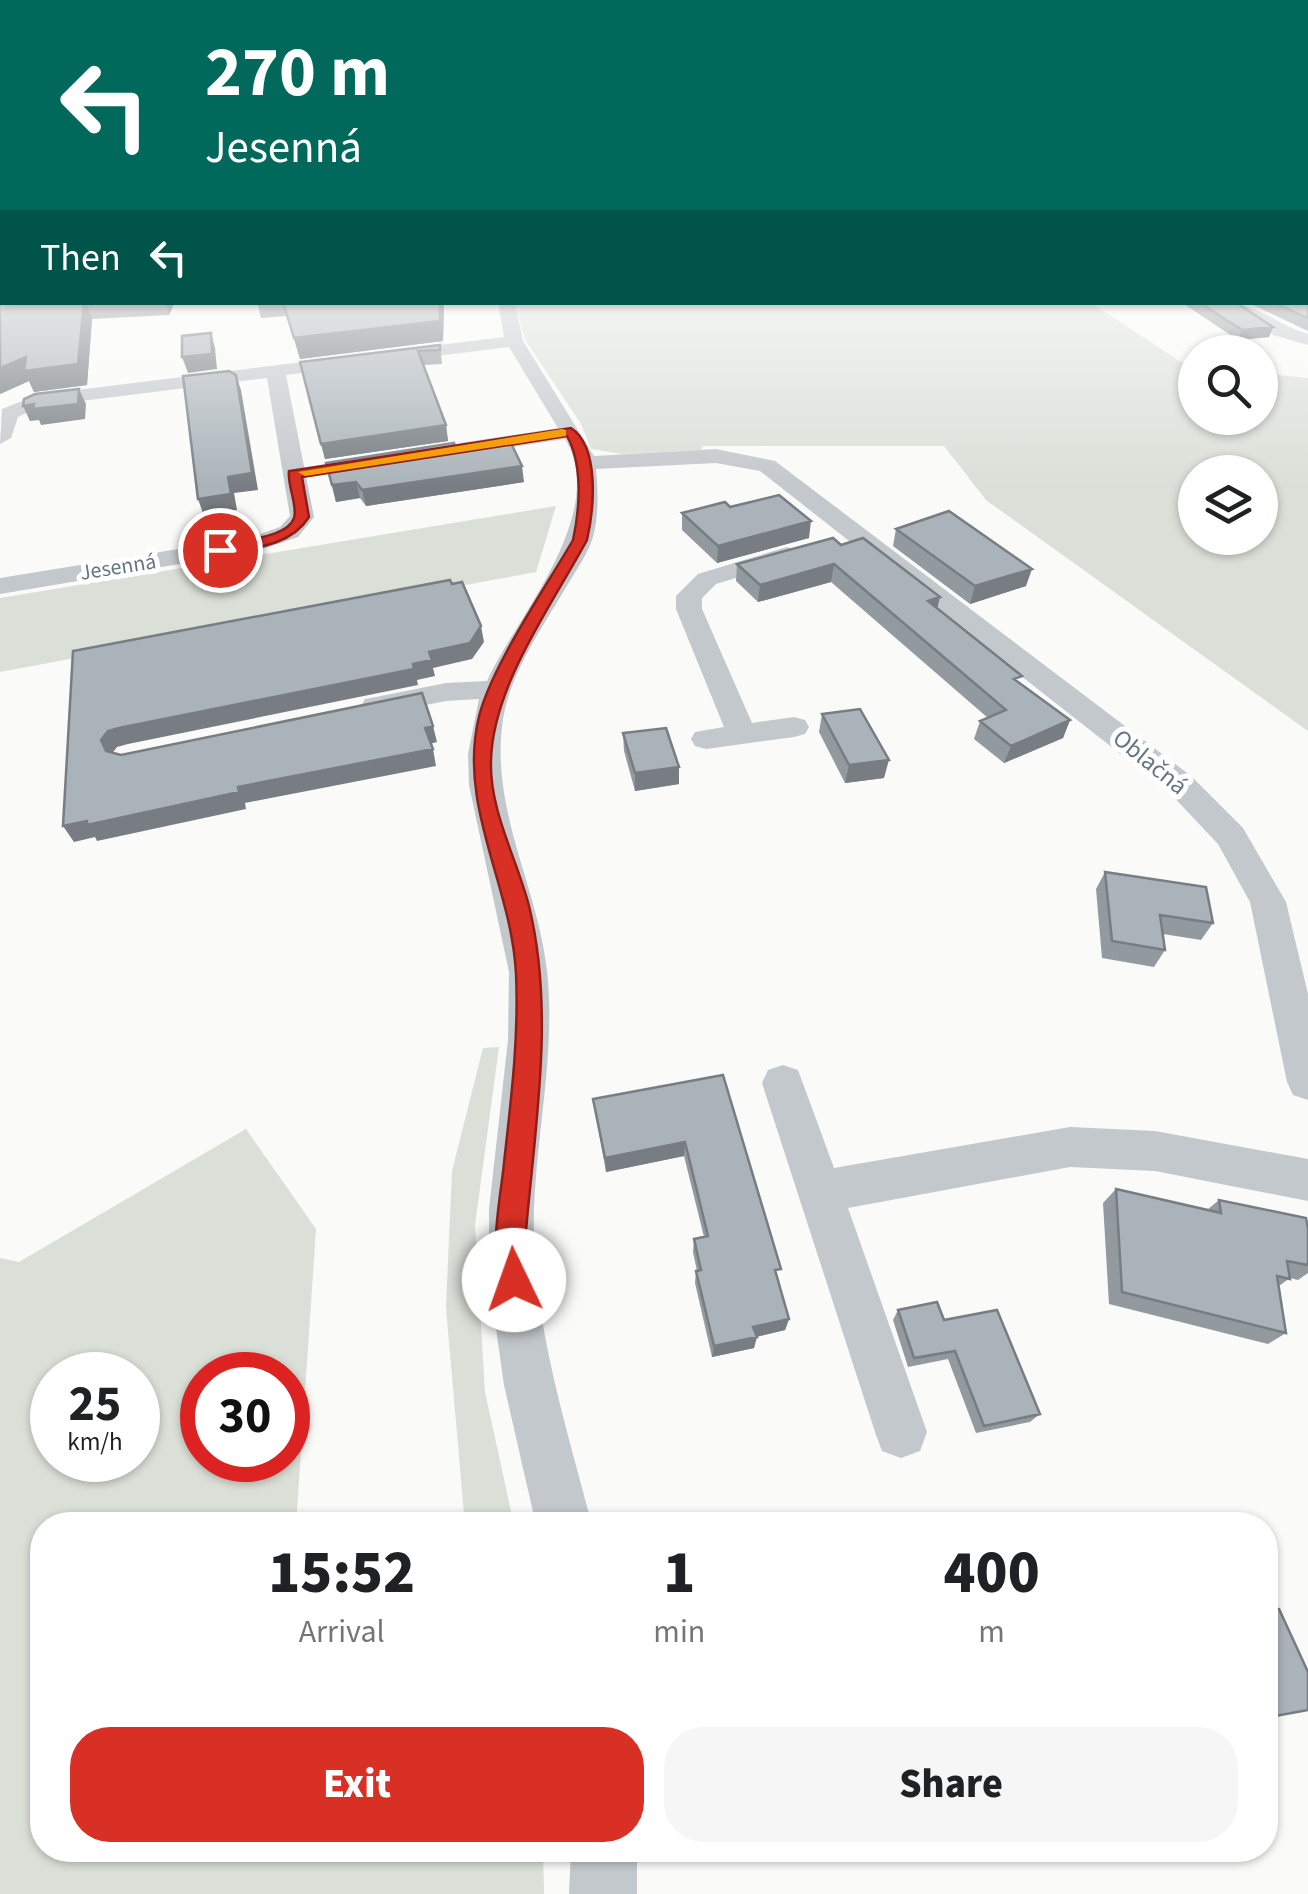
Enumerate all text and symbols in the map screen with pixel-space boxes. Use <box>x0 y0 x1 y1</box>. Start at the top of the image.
text: 270 m <box>205 23 390 123</box>
icon: left <box>40 40 170 170</box>
text: Jesenná <box>205 116 362 180</box>
icon: left <box>141 230 196 285</box>
text: Then <box>40 231 121 285</box>
map controls <box>1178 335 1278 555</box>
button: search <box>1178 335 1278 435</box>
button: layers <box>1178 455 1278 555</box>
pin <box>178 508 263 593</box>
icon: arrive <box>193 523 248 578</box>
street label: Jesenná <box>78 545 158 589</box>
street label: Oblačná <box>1105 721 1195 803</box>
position arrow <box>462 1228 566 1332</box>
speed limit sign: 30 <box>180 1352 310 1482</box>
text: 25 <box>69 1369 121 1440</box>
text: km/h <box>67 1424 123 1460</box>
text: 15:52 <box>268 1531 415 1616</box>
text: 1 <box>663 1531 695 1616</box>
text: 400 <box>944 1531 1040 1616</box>
text: Arrival <box>299 1609 385 1655</box>
text: min <box>653 1609 705 1655</box>
text: m <box>978 1609 1005 1655</box>
button: Exit <box>70 1727 644 1842</box>
button: Share <box>664 1727 1238 1842</box>

